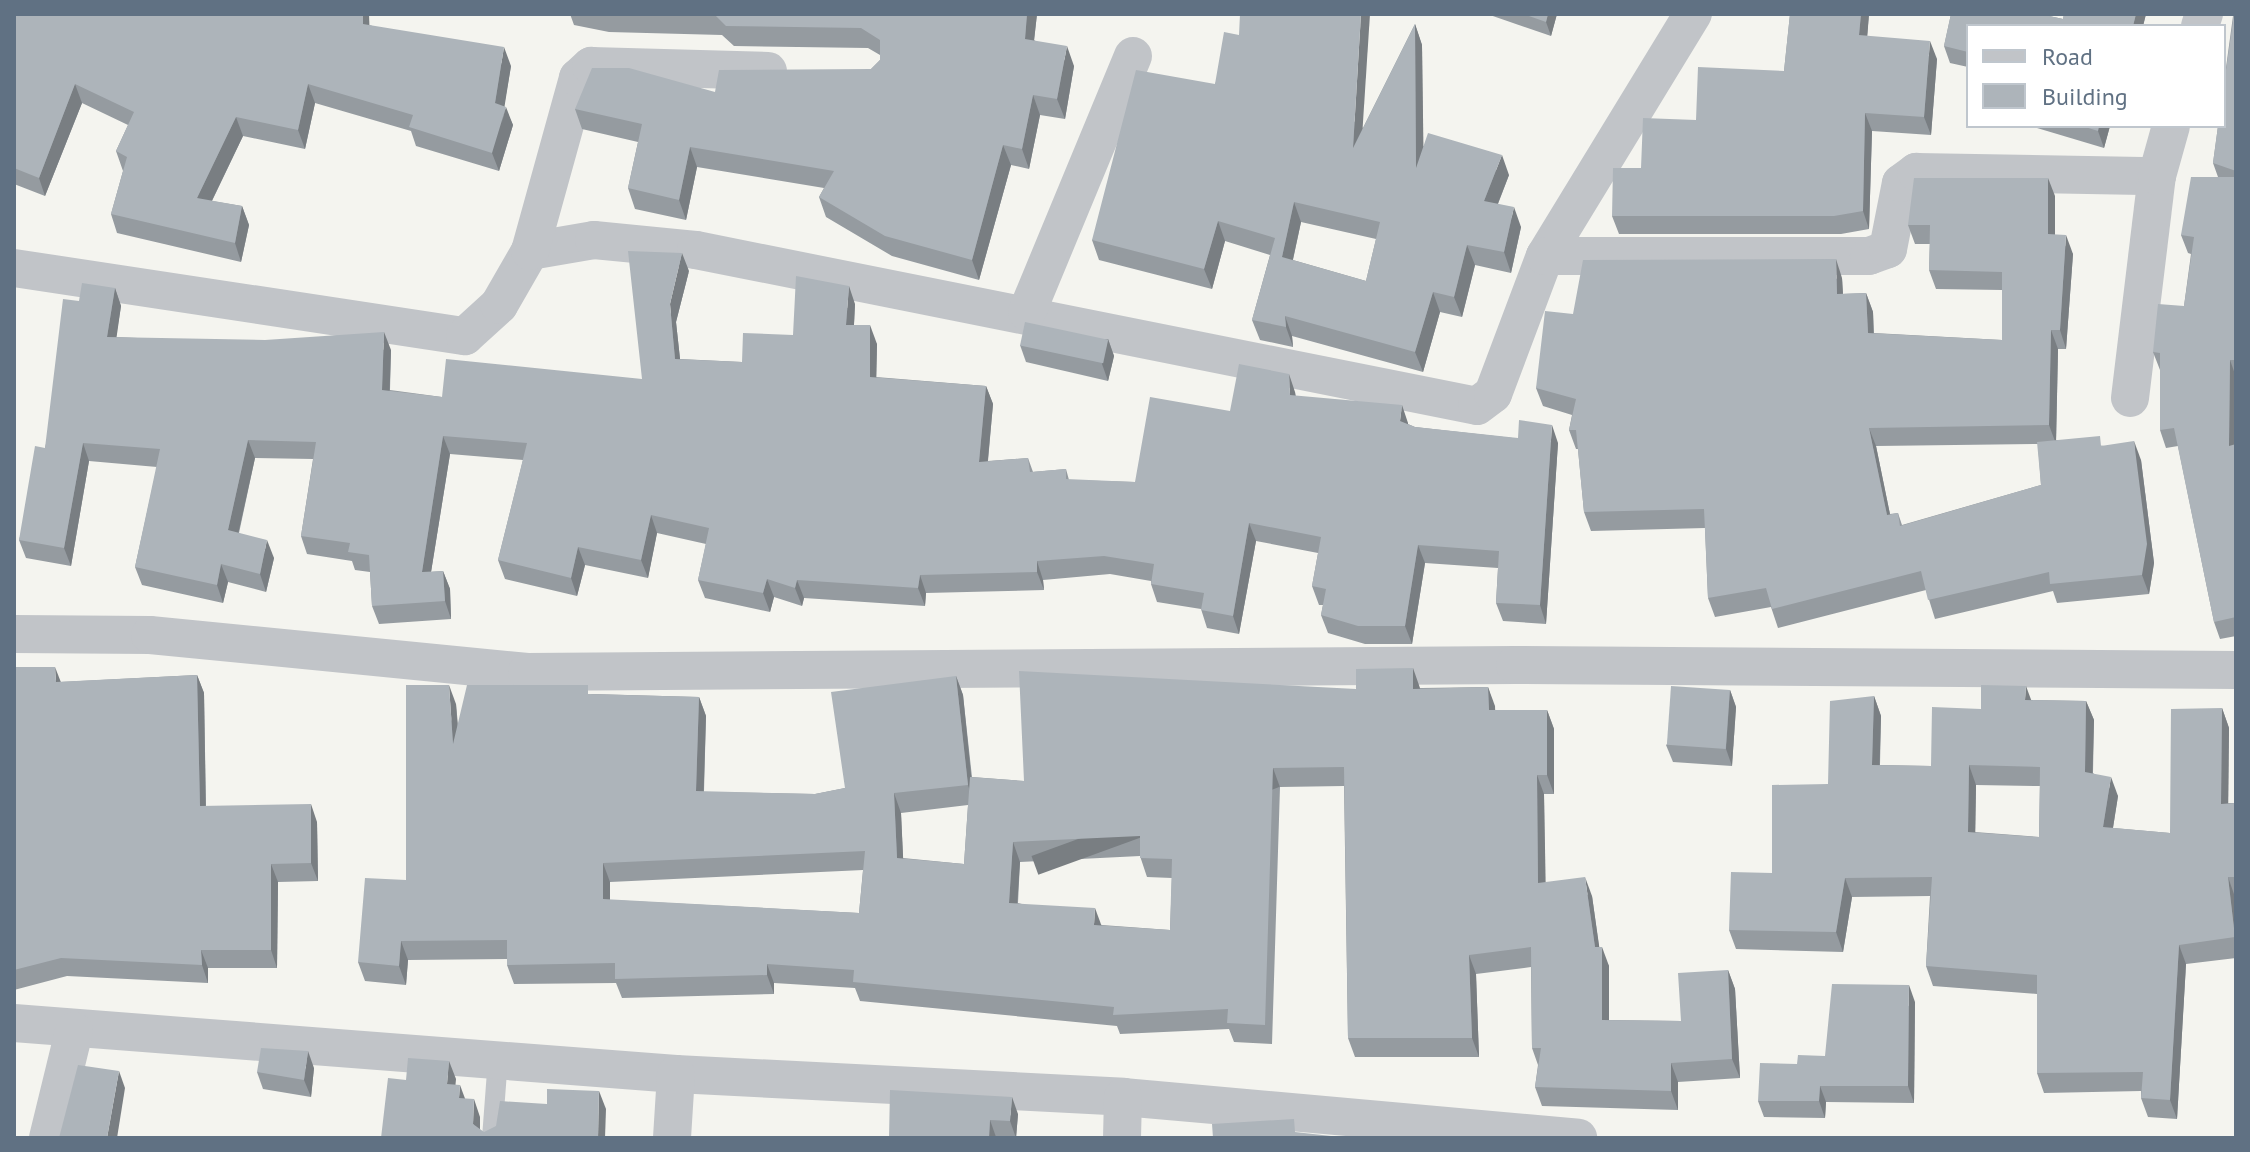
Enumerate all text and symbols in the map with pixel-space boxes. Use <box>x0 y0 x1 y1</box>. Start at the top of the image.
legend <box>1966 24 2226 128</box>
text: Road <box>2042 41 2093 72</box>
text: Building <box>2042 81 2128 112</box>

